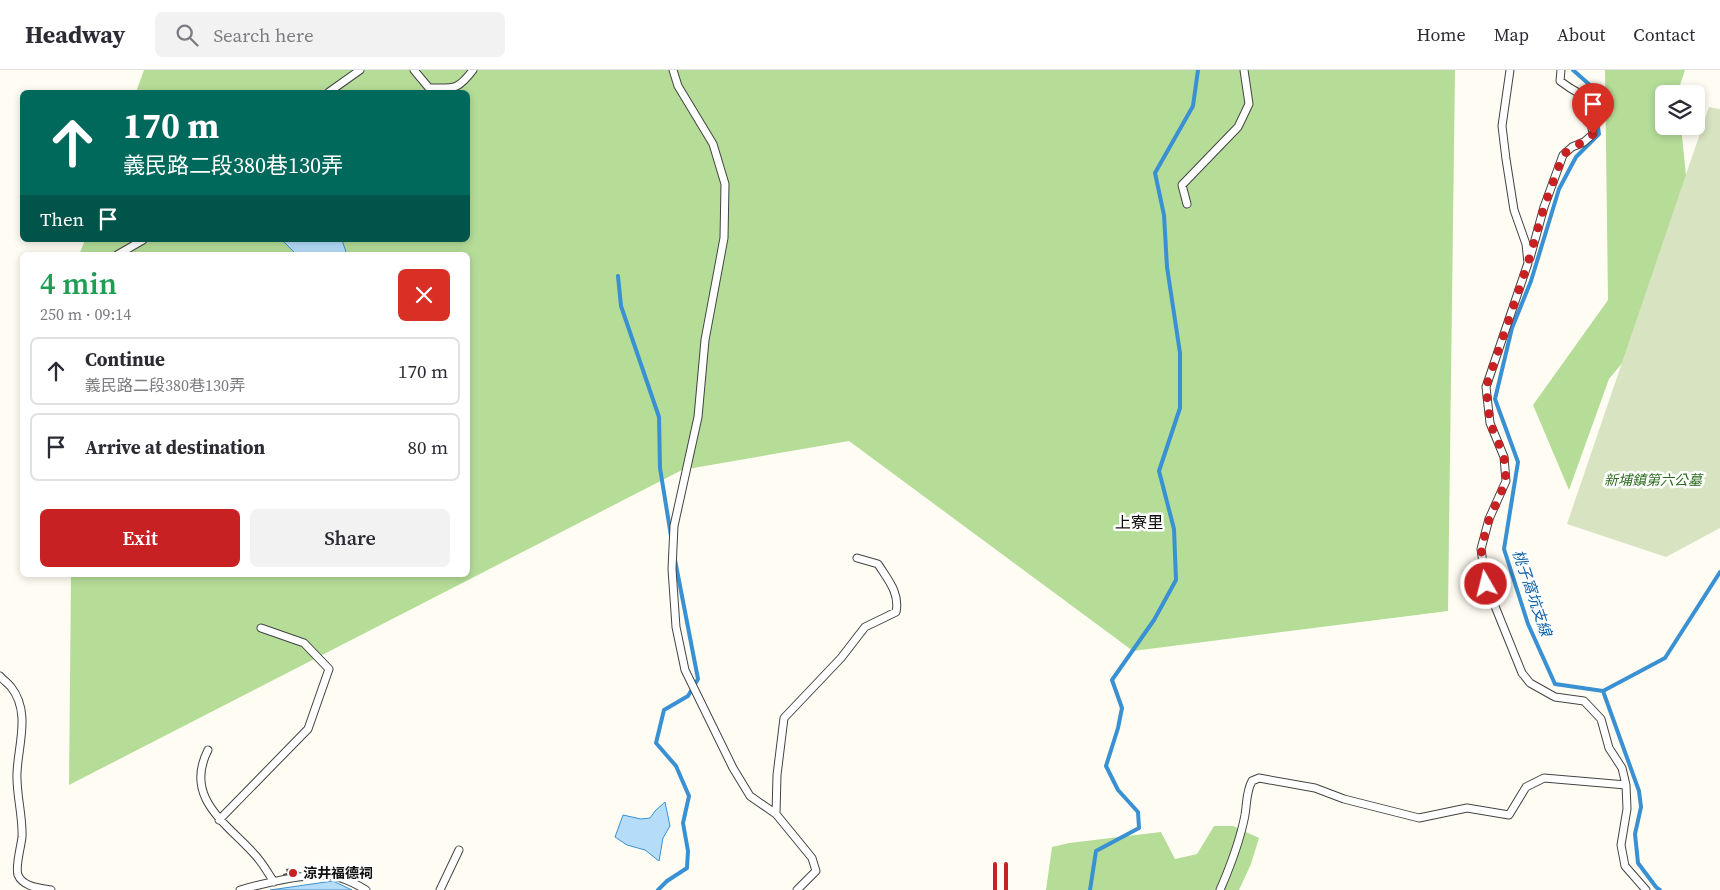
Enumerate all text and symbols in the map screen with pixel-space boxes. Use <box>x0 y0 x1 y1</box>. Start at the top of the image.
search box <box>155 12 505 57</box>
text: Headway <box>25 18 125 51</box>
icon: search <box>173 21 201 49</box>
text: Search here <box>213 22 314 48</box>
text: Home <box>1417 22 1466 47</box>
text: Map <box>1494 22 1529 47</box>
text: About <box>1557 22 1605 47</box>
text: Contact <box>1633 22 1695 47</box>
pin <box>1572 83 1614 134</box>
map controls <box>1655 85 1705 135</box>
button: layers <box>1655 85 1705 135</box>
icon: arrive <box>1579 90 1607 118</box>
text: 170 m <box>123 102 219 150</box>
icon: ahead <box>40 110 105 175</box>
text: 義民路二段380巷130弄 <box>123 150 343 180</box>
icon: arrive <box>94 205 122 233</box>
text: Then <box>40 206 84 232</box>
text: 4 min <box>40 263 117 304</box>
button: close <box>398 269 450 321</box>
text: 250 m · 09:14 <box>40 303 131 325</box>
text: Continue <box>85 346 165 372</box>
icon: ahead <box>42 357 70 385</box>
text: 170 m <box>398 358 448 384</box>
text: 義民路二段380巷130弄 <box>85 374 245 396</box>
icon: arrive <box>42 433 70 461</box>
text: Arrive at destination <box>85 434 265 460</box>
text: 80 m <box>407 434 448 460</box>
park label: 新埔鎮第六公墓 <box>1604 470 1704 490</box>
button: Exit <box>40 509 240 567</box>
button: Share <box>250 509 450 567</box>
district label: 上寮里 <box>1115 511 1163 533</box>
water label: 桃子窩坑支線 <box>1508 547 1558 641</box>
position arrow <box>1459 557 1511 609</box>
place label: 涼井福德祠 <box>303 863 373 883</box>
marker: 涼井福德祠 <box>287 867 299 879</box>

